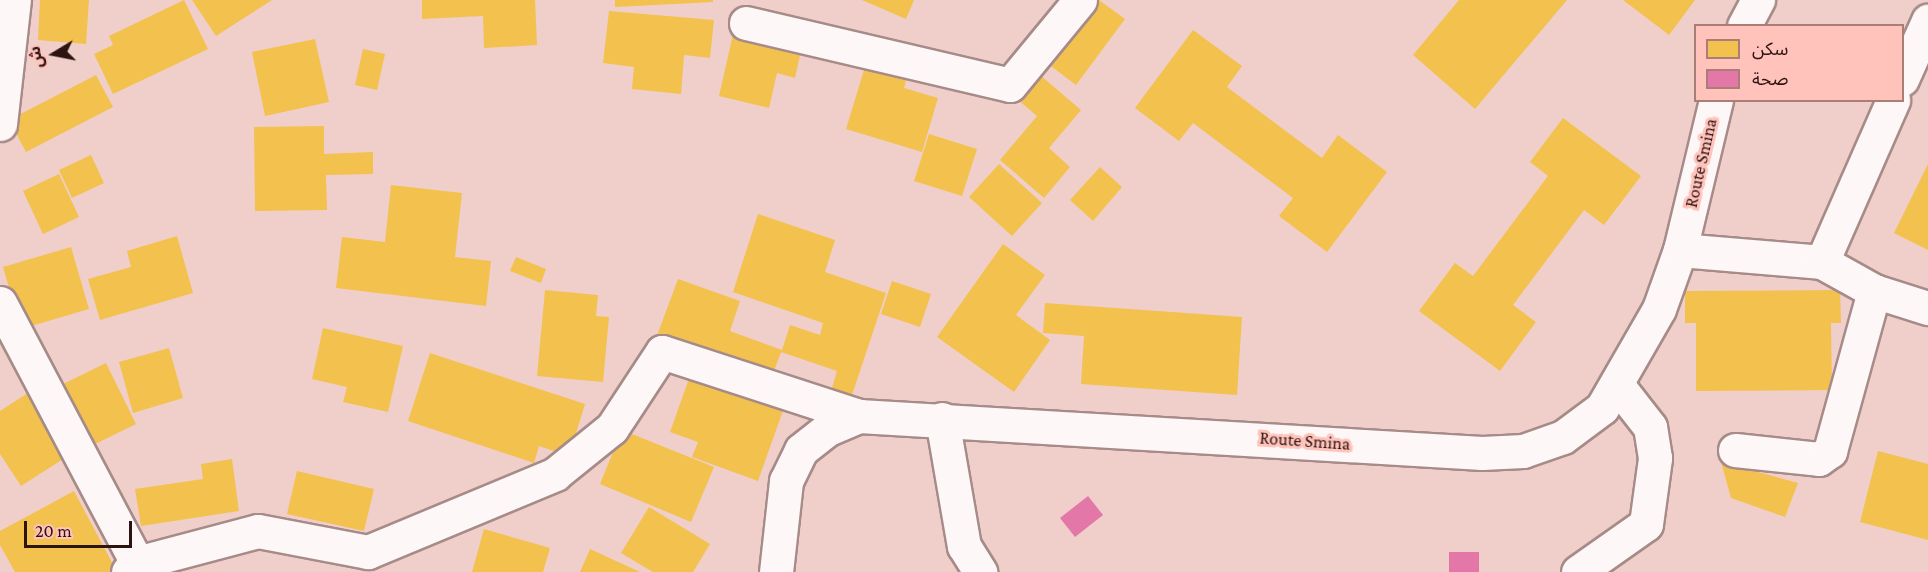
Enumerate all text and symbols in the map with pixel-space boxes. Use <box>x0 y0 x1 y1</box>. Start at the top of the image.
north arrow <box>24 24 84 84</box>
legend <box>1694 24 1904 102</box>
text: سكن <box>1752 39 1788 59</box>
text: ش <box>26 45 46 69</box>
text: صحة <box>1752 69 1788 89</box>
street label: Route Smina <box>1680 116 1722 210</box>
street label: Route Smina <box>1259 427 1351 455</box>
scale bar <box>27 509 135 547</box>
text: 20 m <box>35 521 72 541</box>

